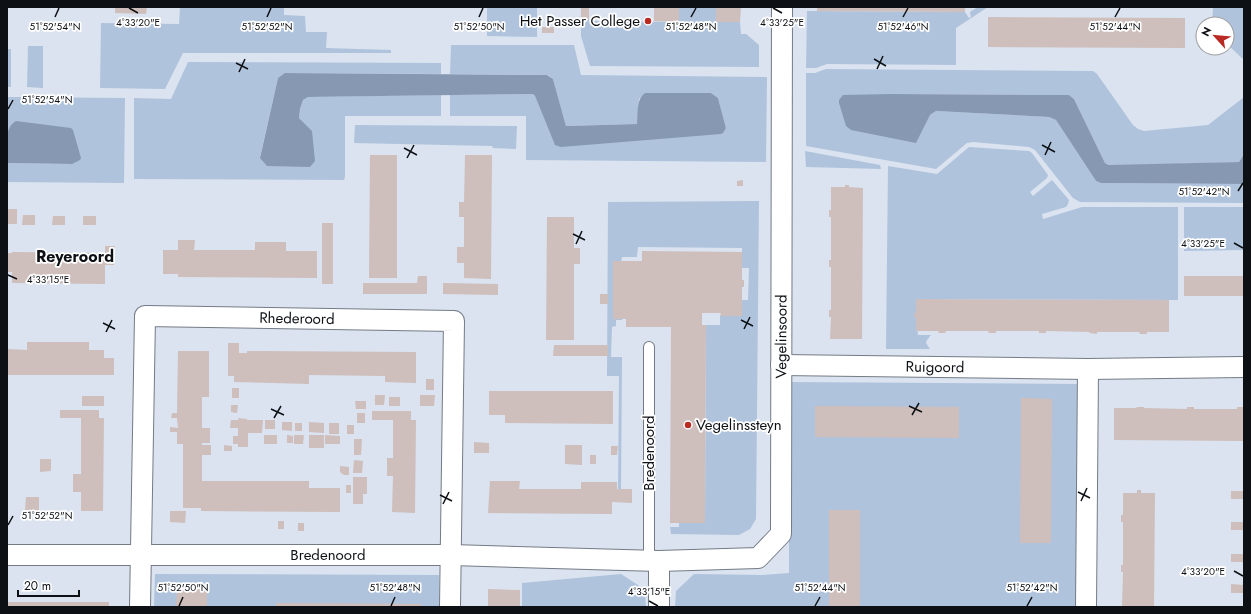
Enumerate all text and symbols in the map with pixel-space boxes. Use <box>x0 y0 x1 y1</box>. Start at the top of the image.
place label: Het Passer College <box>520 10 640 32</box>
text: 4°33'20"E <box>116 15 160 30</box>
text: 4°33'25"E <box>760 15 804 30</box>
marker: Het Passer College <box>643 16 653 26</box>
north arrow <box>1195 16 1235 56</box>
text: 51°52'54"N <box>30 19 80 34</box>
text: 51°52'52"N <box>242 19 292 34</box>
text: 51°52'50"N <box>453 19 505 34</box>
text: 51°52'48"N <box>666 19 716 34</box>
text: 51°52'46"N <box>877 19 929 34</box>
text: 51°52'44"N <box>1089 19 1141 34</box>
text: N <box>1197 24 1215 39</box>
text: 51°52'54"N <box>22 92 72 107</box>
text: 51°52'42"N <box>1178 184 1230 199</box>
text: 4°33'25"E <box>1181 236 1225 251</box>
district label: Reyeroord <box>36 245 114 268</box>
text: 4°33'15"E <box>27 272 69 287</box>
street label: Vegelinsoord <box>770 294 792 378</box>
street label: Rhederoord <box>259 307 335 330</box>
street label: Ruigoord <box>905 356 965 378</box>
place label: Vegelinssteyn <box>696 414 782 436</box>
street label: Bredenoord <box>638 415 660 491</box>
marker: Vegelinssteyn <box>683 420 693 430</box>
text: 51°52'52"N <box>22 508 72 523</box>
street label: Bredenoord <box>290 544 366 566</box>
text: 4°33'20"E <box>1181 564 1225 579</box>
scale bar <box>18 572 79 598</box>
text: 20 m <box>24 577 51 595</box>
text: 51°52'50"N <box>157 580 209 595</box>
text: 51°52'48"N <box>370 580 420 595</box>
text: 51°52'44"N <box>794 580 846 595</box>
text: 51°52'42"N <box>1006 580 1058 595</box>
text: 4°33'15"E <box>628 584 670 599</box>

